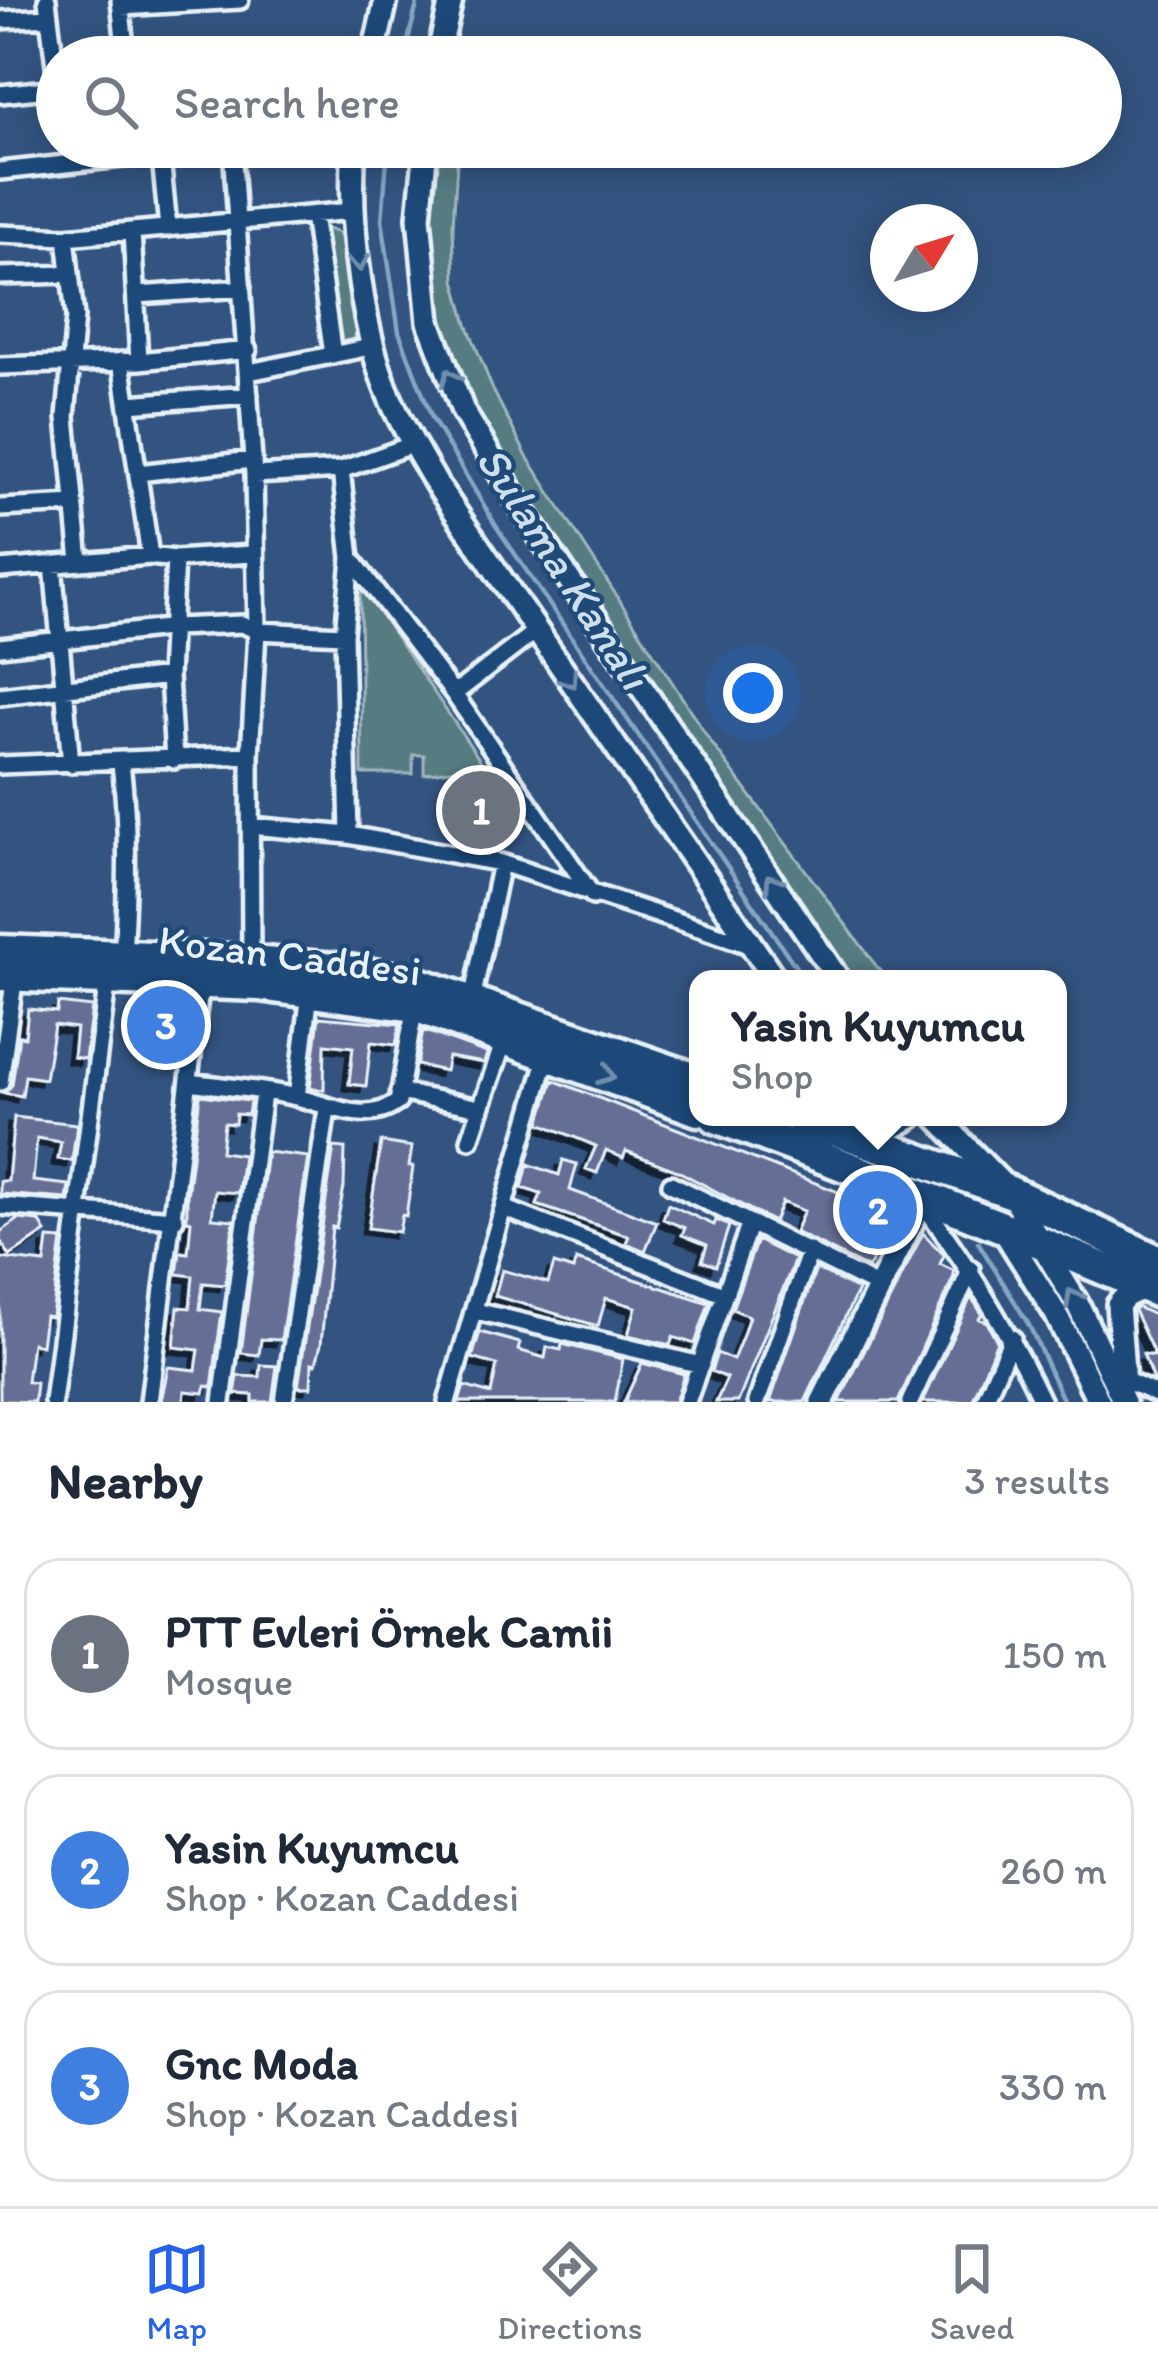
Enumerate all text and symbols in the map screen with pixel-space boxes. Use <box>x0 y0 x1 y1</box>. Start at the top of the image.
search box <box>36 36 1122 168</box>
icon: search <box>78 69 144 135</box>
text: Search here <box>174 75 400 129</box>
north arrow <box>870 204 978 312</box>
one-way arrow <box>345 254 371 273</box>
one-way arrow <box>440 367 465 388</box>
water label: Sulama Kanalı <box>465 435 663 700</box>
your location <box>723 663 783 723</box>
one-way arrow <box>556 667 578 689</box>
pin: 1 <box>442 765 520 855</box>
one-way arrow <box>765 873 787 895</box>
street label: Kozan Caddesi <box>156 914 424 996</box>
popup <box>689 970 1067 1126</box>
pin: 3 <box>127 980 205 1070</box>
text: Yasin Kuyumcu <box>731 998 1025 1052</box>
text: Shop <box>731 1052 813 1099</box>
one-way arrow <box>596 1061 617 1086</box>
pin: 2 <box>839 1165 917 1255</box>
one-way arrow <box>1065 1288 1088 1310</box>
text: Nearby <box>48 1450 203 1511</box>
text: 3 results <box>964 1457 1110 1504</box>
text: PTT Evleri Örnek Camii <box>165 1604 613 1658</box>
text: 1 <box>81 1631 99 1678</box>
text: 150 m <box>1003 1631 1107 1678</box>
text: Mosque <box>165 1658 293 1705</box>
text: Yasin Kuyumcu <box>165 1820 459 1874</box>
text: 2 <box>80 1847 100 1894</box>
text: 260 m <box>1000 1847 1107 1894</box>
text: Shop · Kozan Caddesi <box>165 1874 519 1921</box>
text: Gnc Moda <box>165 2036 358 2090</box>
text: 3 <box>79 2063 101 2110</box>
text: 330 m <box>999 2063 1107 2110</box>
text: Shop · Kozan Caddesi <box>165 2090 519 2137</box>
tab: Map <box>144 2236 210 2347</box>
tab: Directions <box>497 2236 642 2347</box>
tab: Saved <box>930 2236 1014 2347</box>

